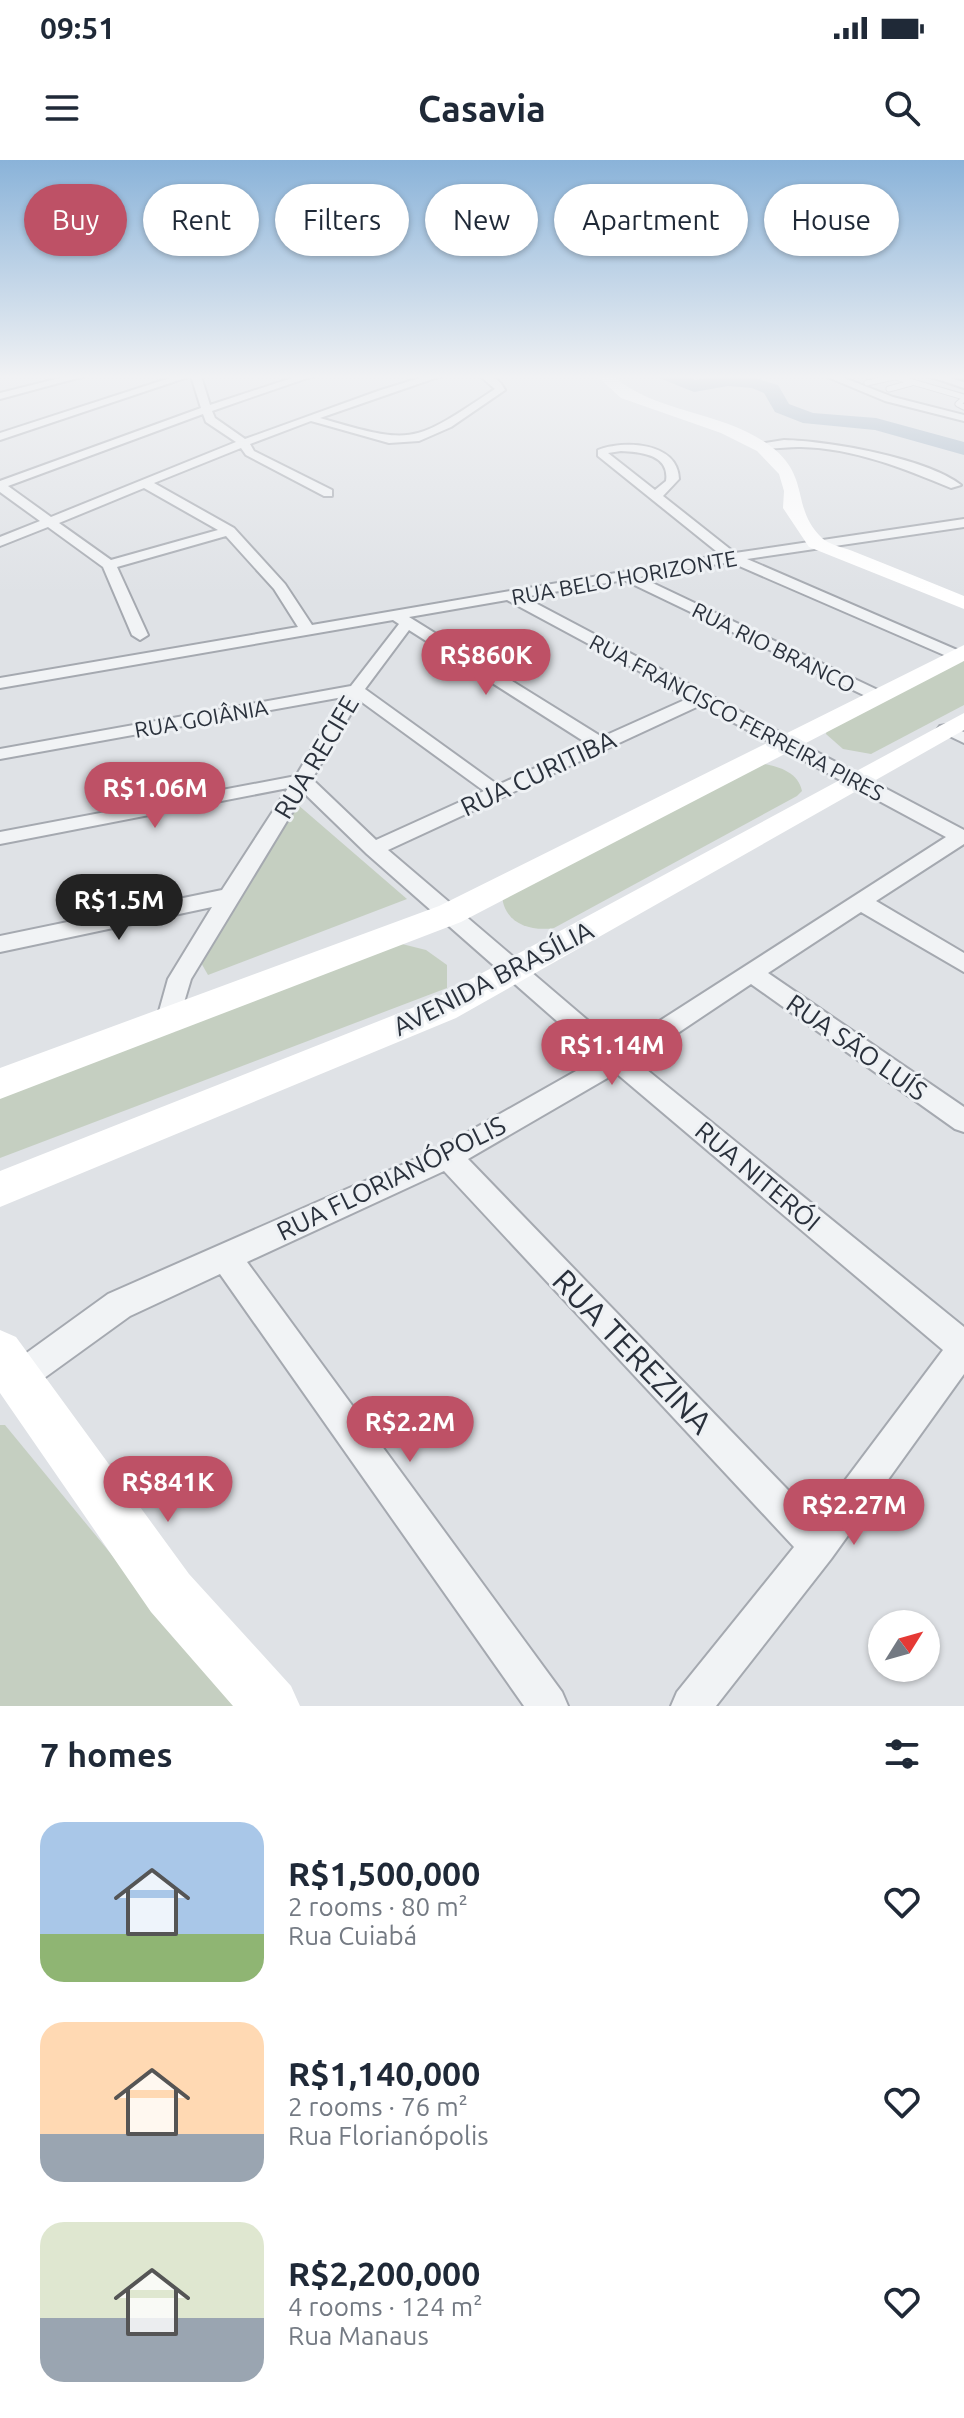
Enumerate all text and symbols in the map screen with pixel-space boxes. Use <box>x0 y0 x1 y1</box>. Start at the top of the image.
text: 09:51 <box>40 11 115 45</box>
icon: menu <box>40 86 84 130</box>
icon: search <box>880 86 924 130</box>
text: Casavia <box>418 88 546 129</box>
chip: Buy <box>24 184 127 256</box>
chip: Rent <box>143 184 259 256</box>
chip: Filters <box>275 184 409 256</box>
chip: New <box>425 184 538 256</box>
chip: Apartment <box>554 184 748 256</box>
chip: House <box>764 184 899 256</box>
street label: RUA BELO HORIZONTE <box>509 545 739 609</box>
street label: RUA RIO BRANCO <box>688 597 860 697</box>
pin: R$860K <box>421 629 551 697</box>
street label: RUA FRANCISCO FERREIRA PIRES <box>586 629 888 805</box>
text: R$860K <box>439 640 533 669</box>
street label: RUA RECIFE <box>268 690 364 824</box>
street label: RUA GOIÂNIA <box>132 693 270 742</box>
street label: RUA CURITIBA <box>456 724 620 822</box>
pin: R$1.06M <box>81 762 229 830</box>
text: R$1.06M <box>102 773 208 802</box>
pin: R$1.5M <box>54 874 184 942</box>
text: R$1.5M <box>74 885 164 914</box>
street label: AVENIDA BRASÍLIA <box>388 914 598 1041</box>
street label: RUA SÃO LUÍS <box>781 987 933 1106</box>
pin: R$1.14M <box>538 1019 686 1087</box>
text: R$1.14M <box>559 1030 665 1059</box>
street label: RUA FLORIANÓPOLIS <box>272 1110 510 1246</box>
street label: RUA NITERÓI <box>690 1115 826 1237</box>
street label: RUA TEREZINA <box>546 1262 720 1440</box>
pin: R$2.2M <box>345 1396 475 1464</box>
text: R$2.2M <box>365 1407 455 1436</box>
pin: R$841K <box>103 1456 233 1524</box>
text: R$841K <box>121 1467 215 1496</box>
pin: R$2.27M <box>780 1479 928 1547</box>
text: R$2.27M <box>801 1490 907 1519</box>
north arrow <box>868 1610 940 1682</box>
map controls <box>868 1610 940 1682</box>
icon: filters <box>880 1732 924 1776</box>
text: 7 homes <box>40 1735 173 1773</box>
icon: home <box>104 1854 200 1950</box>
text: R$1,500,000 <box>288 1854 480 1892</box>
icon: heart <box>880 1880 924 1924</box>
text: 2 rooms · 80 m² <box>288 1892 468 1921</box>
text: Rua Cuiabá <box>288 1921 417 1950</box>
icon: home <box>104 2054 200 2150</box>
text: R$1,140,000 <box>288 2054 480 2092</box>
icon: heart <box>880 2080 924 2124</box>
text: 2 rooms · 76 m² <box>288 2092 468 2121</box>
text: Rua Florianópolis <box>288 2121 489 2150</box>
icon: home <box>104 2254 200 2350</box>
text: R$2,200,000 <box>288 2254 480 2292</box>
icon: heart <box>880 2280 924 2324</box>
text: 4 rooms · 124 m² <box>288 2292 483 2321</box>
text: Rua Manaus <box>288 2321 429 2350</box>

